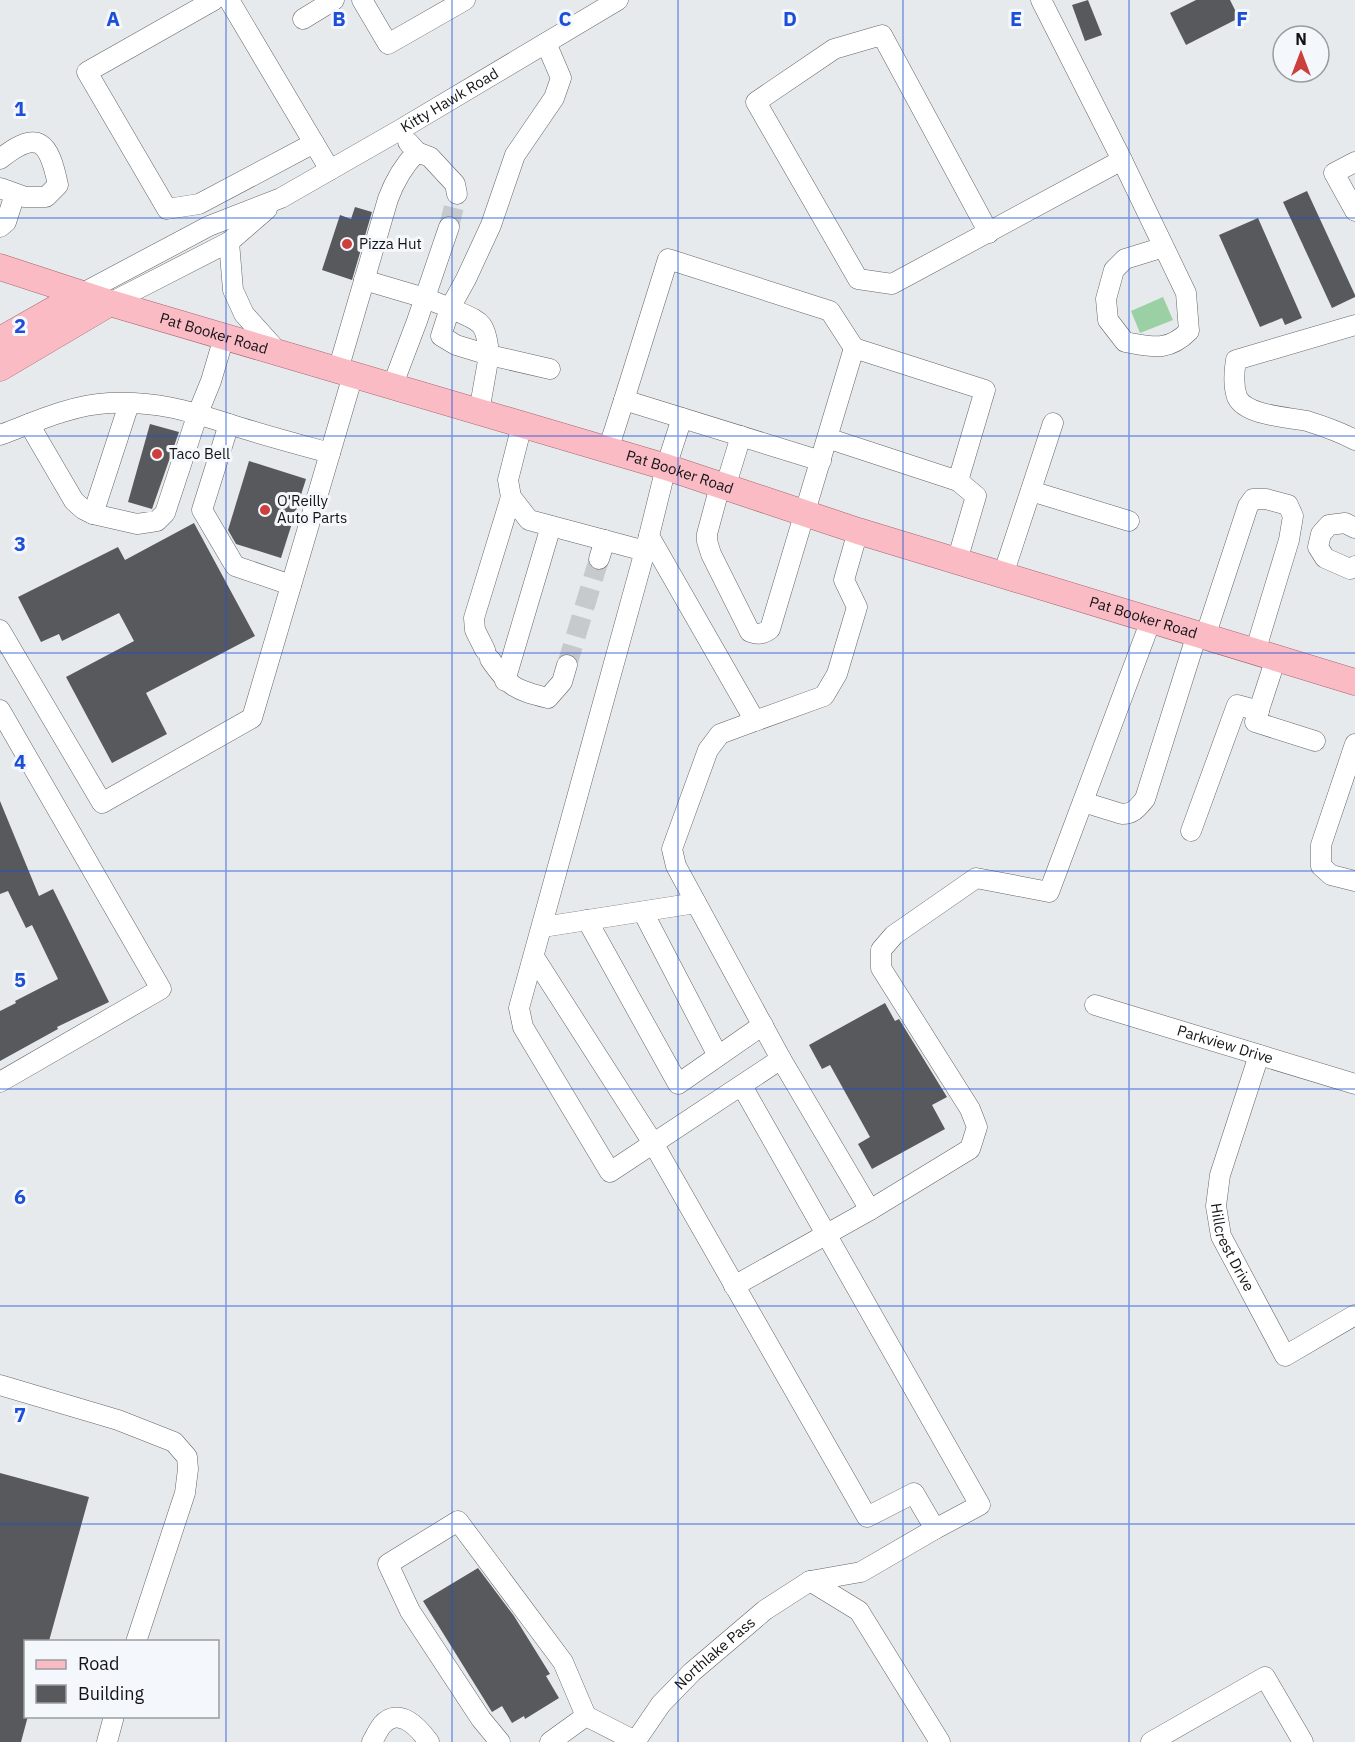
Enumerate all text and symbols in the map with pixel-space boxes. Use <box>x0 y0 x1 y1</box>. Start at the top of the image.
text: A <box>106 5 120 32</box>
text: B <box>332 5 346 32</box>
text: C <box>558 5 572 32</box>
text: D <box>783 5 797 32</box>
text: E <box>1010 5 1022 32</box>
text: F <box>1236 5 1248 32</box>
north arrow <box>1271 24 1331 84</box>
text: N <box>1295 29 1307 49</box>
street label: Kitty Hawk Road <box>397 63 502 136</box>
text: 1 <box>14 95 26 122</box>
place label: Pizza Hut <box>359 234 422 253</box>
marker: Pizza Hut <box>340 237 354 251</box>
street label: Pat Booker Road <box>158 308 270 358</box>
text: 2 <box>14 312 26 339</box>
place label: Taco Bell <box>169 444 230 463</box>
street label: Pat Booker Road <box>624 446 736 498</box>
marker: Taco Bell <box>150 447 164 461</box>
place label: O'Reilly Auto Parts <box>277 491 347 527</box>
marker: O'Reilly Auto Parts <box>258 503 272 517</box>
text: 3 <box>14 530 26 557</box>
street label: Pat Booker Road <box>1087 592 1200 643</box>
text: 4 <box>14 748 26 775</box>
text: 5 <box>14 966 26 993</box>
street label: Parkview Drive <box>1175 1021 1276 1068</box>
text: 6 <box>14 1183 26 1210</box>
street label: Hillcrest Drive <box>1207 1202 1259 1294</box>
text: 7 <box>14 1401 26 1428</box>
street label: Northlake Pass <box>670 1613 759 1694</box>
legend <box>24 1640 219 1718</box>
text: Road <box>78 1652 119 1675</box>
text: Building <box>78 1682 145 1705</box>

